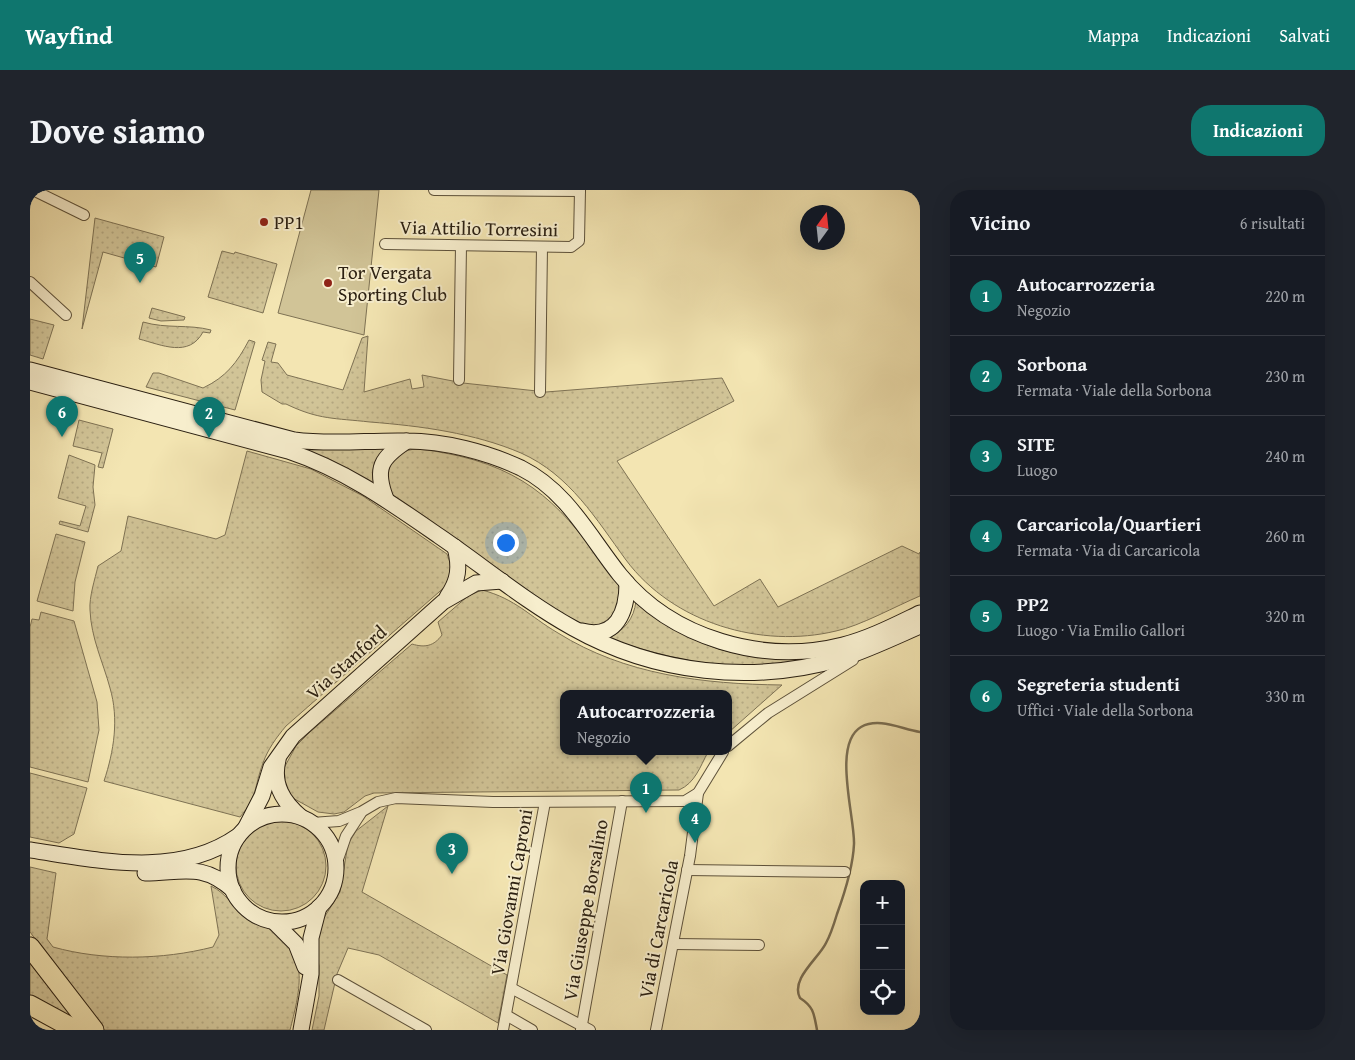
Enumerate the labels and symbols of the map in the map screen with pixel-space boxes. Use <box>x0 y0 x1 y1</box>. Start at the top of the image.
north arrow <box>800 205 845 250</box>
place label: PP1 <box>274 208 304 236</box>
street label: Via Attilio Torresini <box>400 213 558 243</box>
marker: PP1 <box>258 216 270 228</box>
pin: 5 <box>124 242 156 283</box>
place label: Tor Vergata Sporting Club <box>338 258 447 308</box>
marker: Tor Vergata Sporting Club <box>322 277 334 289</box>
pin: 6 <box>46 396 78 437</box>
pin: 2 <box>193 397 225 438</box>
your location <box>493 530 519 556</box>
street label: Via Stanford <box>299 618 393 706</box>
pin: 1 <box>630 772 662 813</box>
pin: 4 <box>679 802 711 843</box>
street label: Via Giovanni Caproni <box>483 807 539 977</box>
street label: Via Giuseppe Borsalino <box>555 817 615 1003</box>
pin: 3 <box>436 833 468 874</box>
street label: Via di Carcaricola <box>631 857 685 1001</box>

